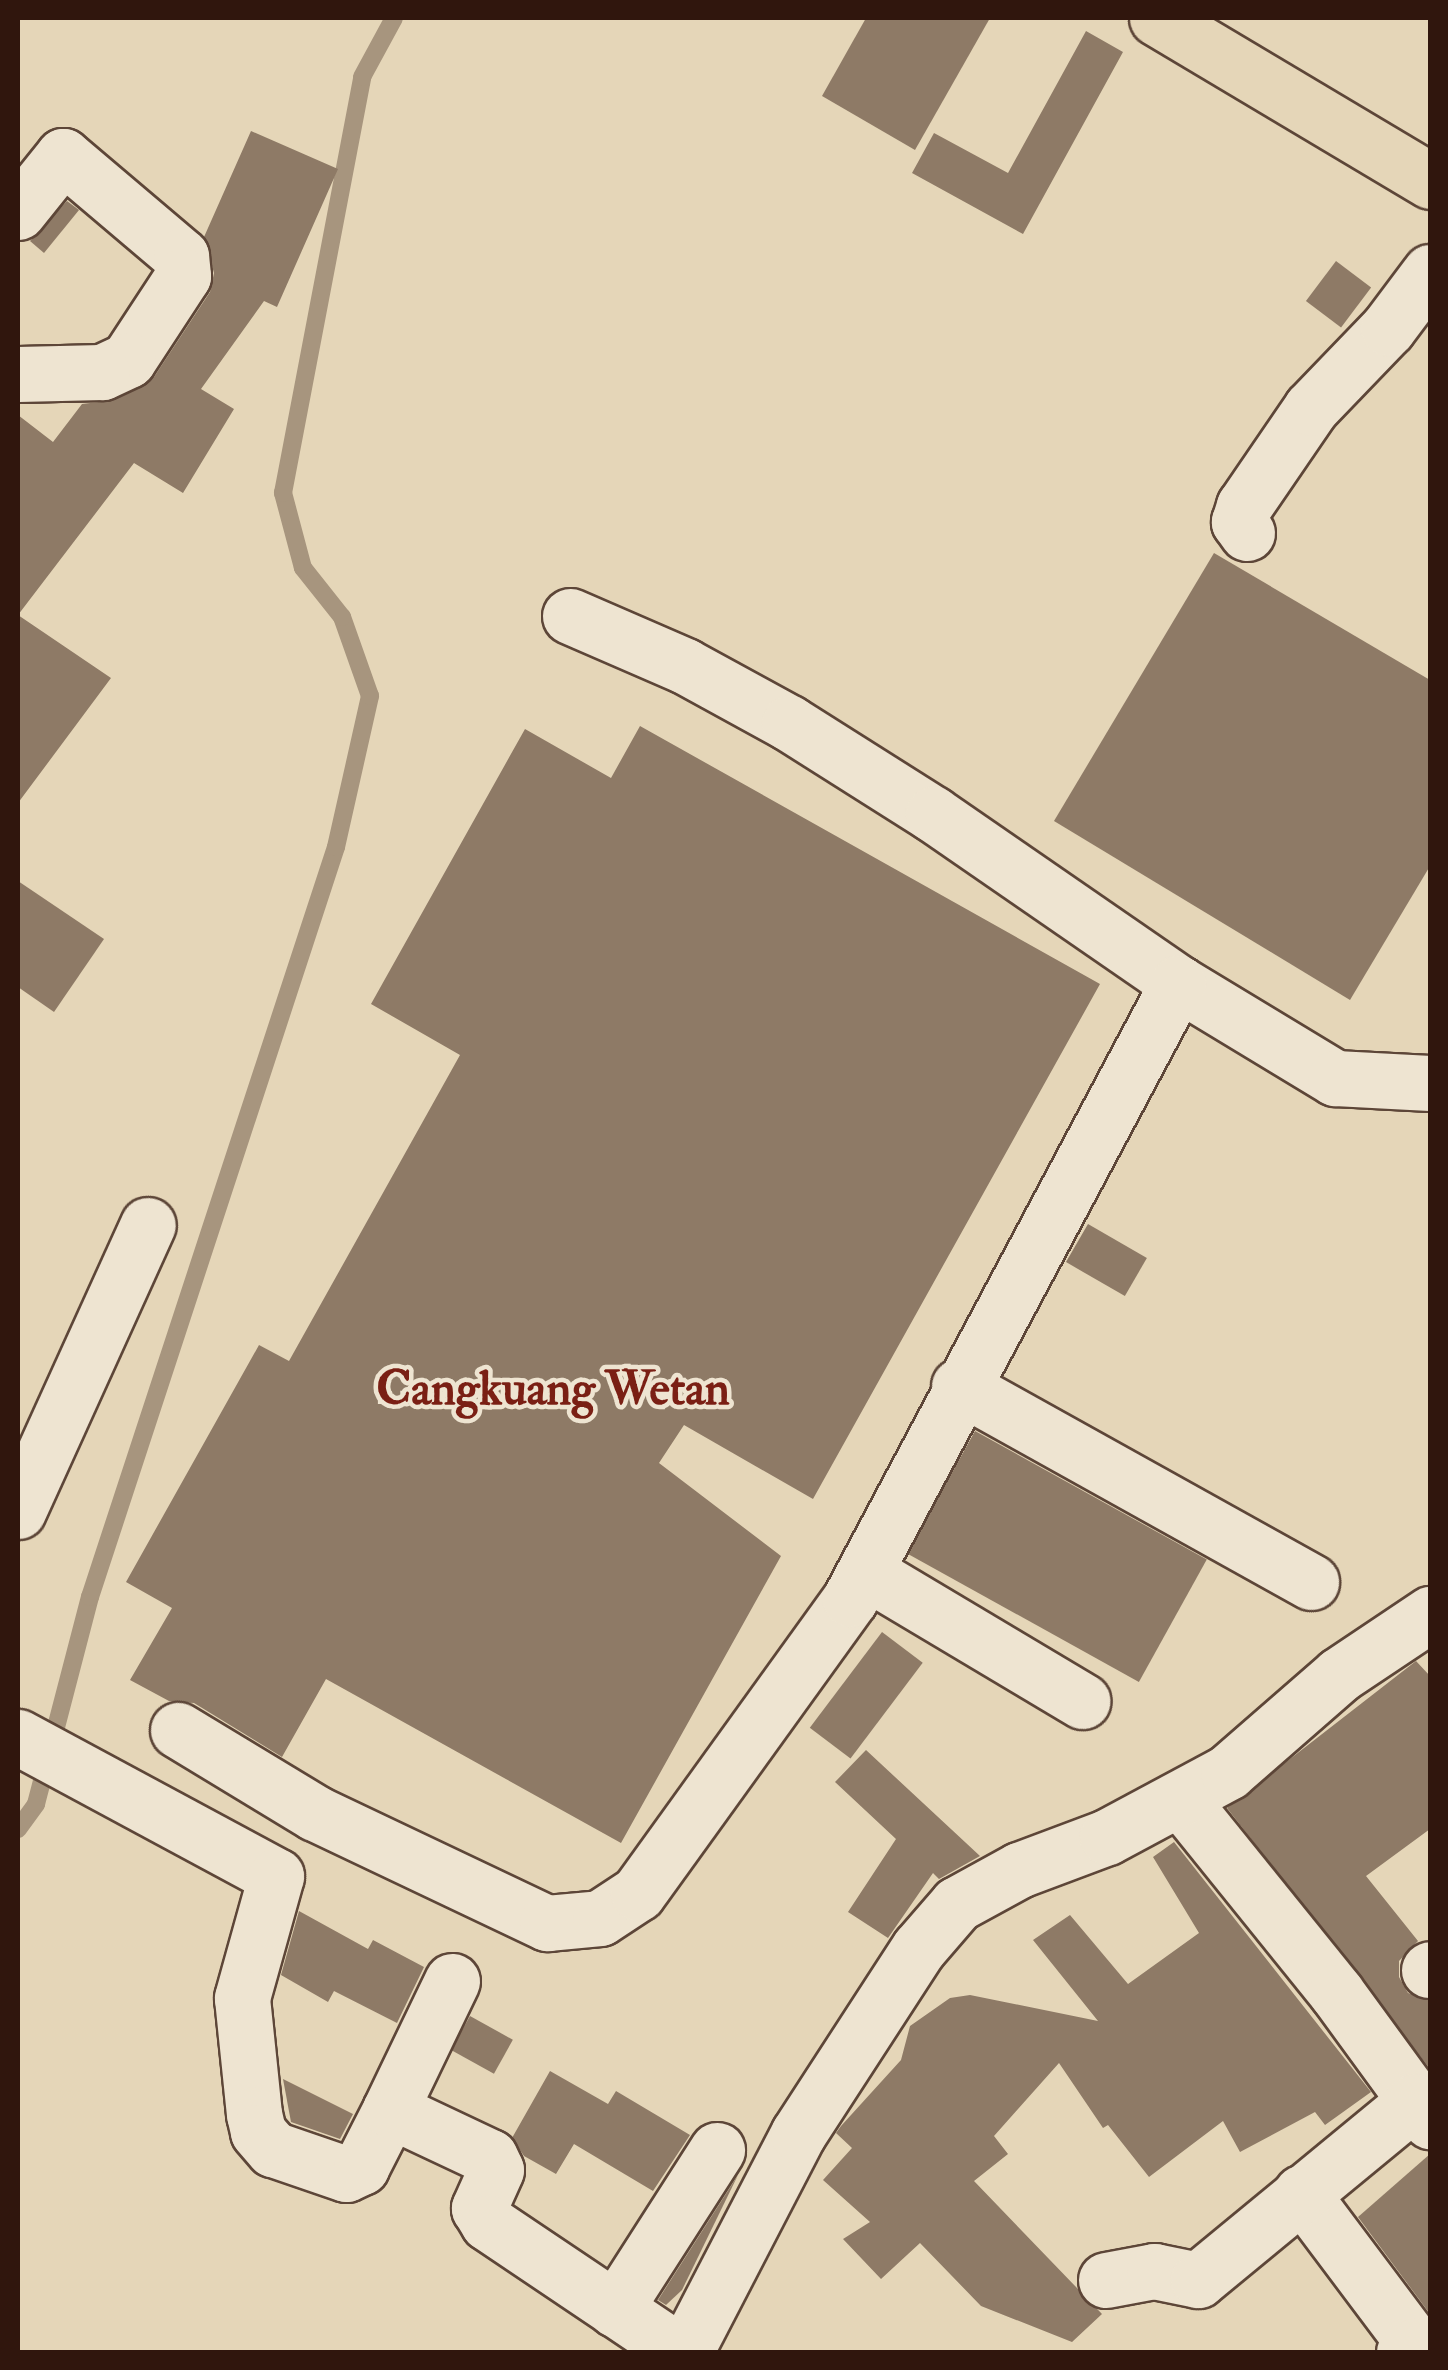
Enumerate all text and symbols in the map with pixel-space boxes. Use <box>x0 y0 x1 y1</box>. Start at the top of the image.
district label: Cangkuang Wetan <box>376 1361 730 1419</box>

